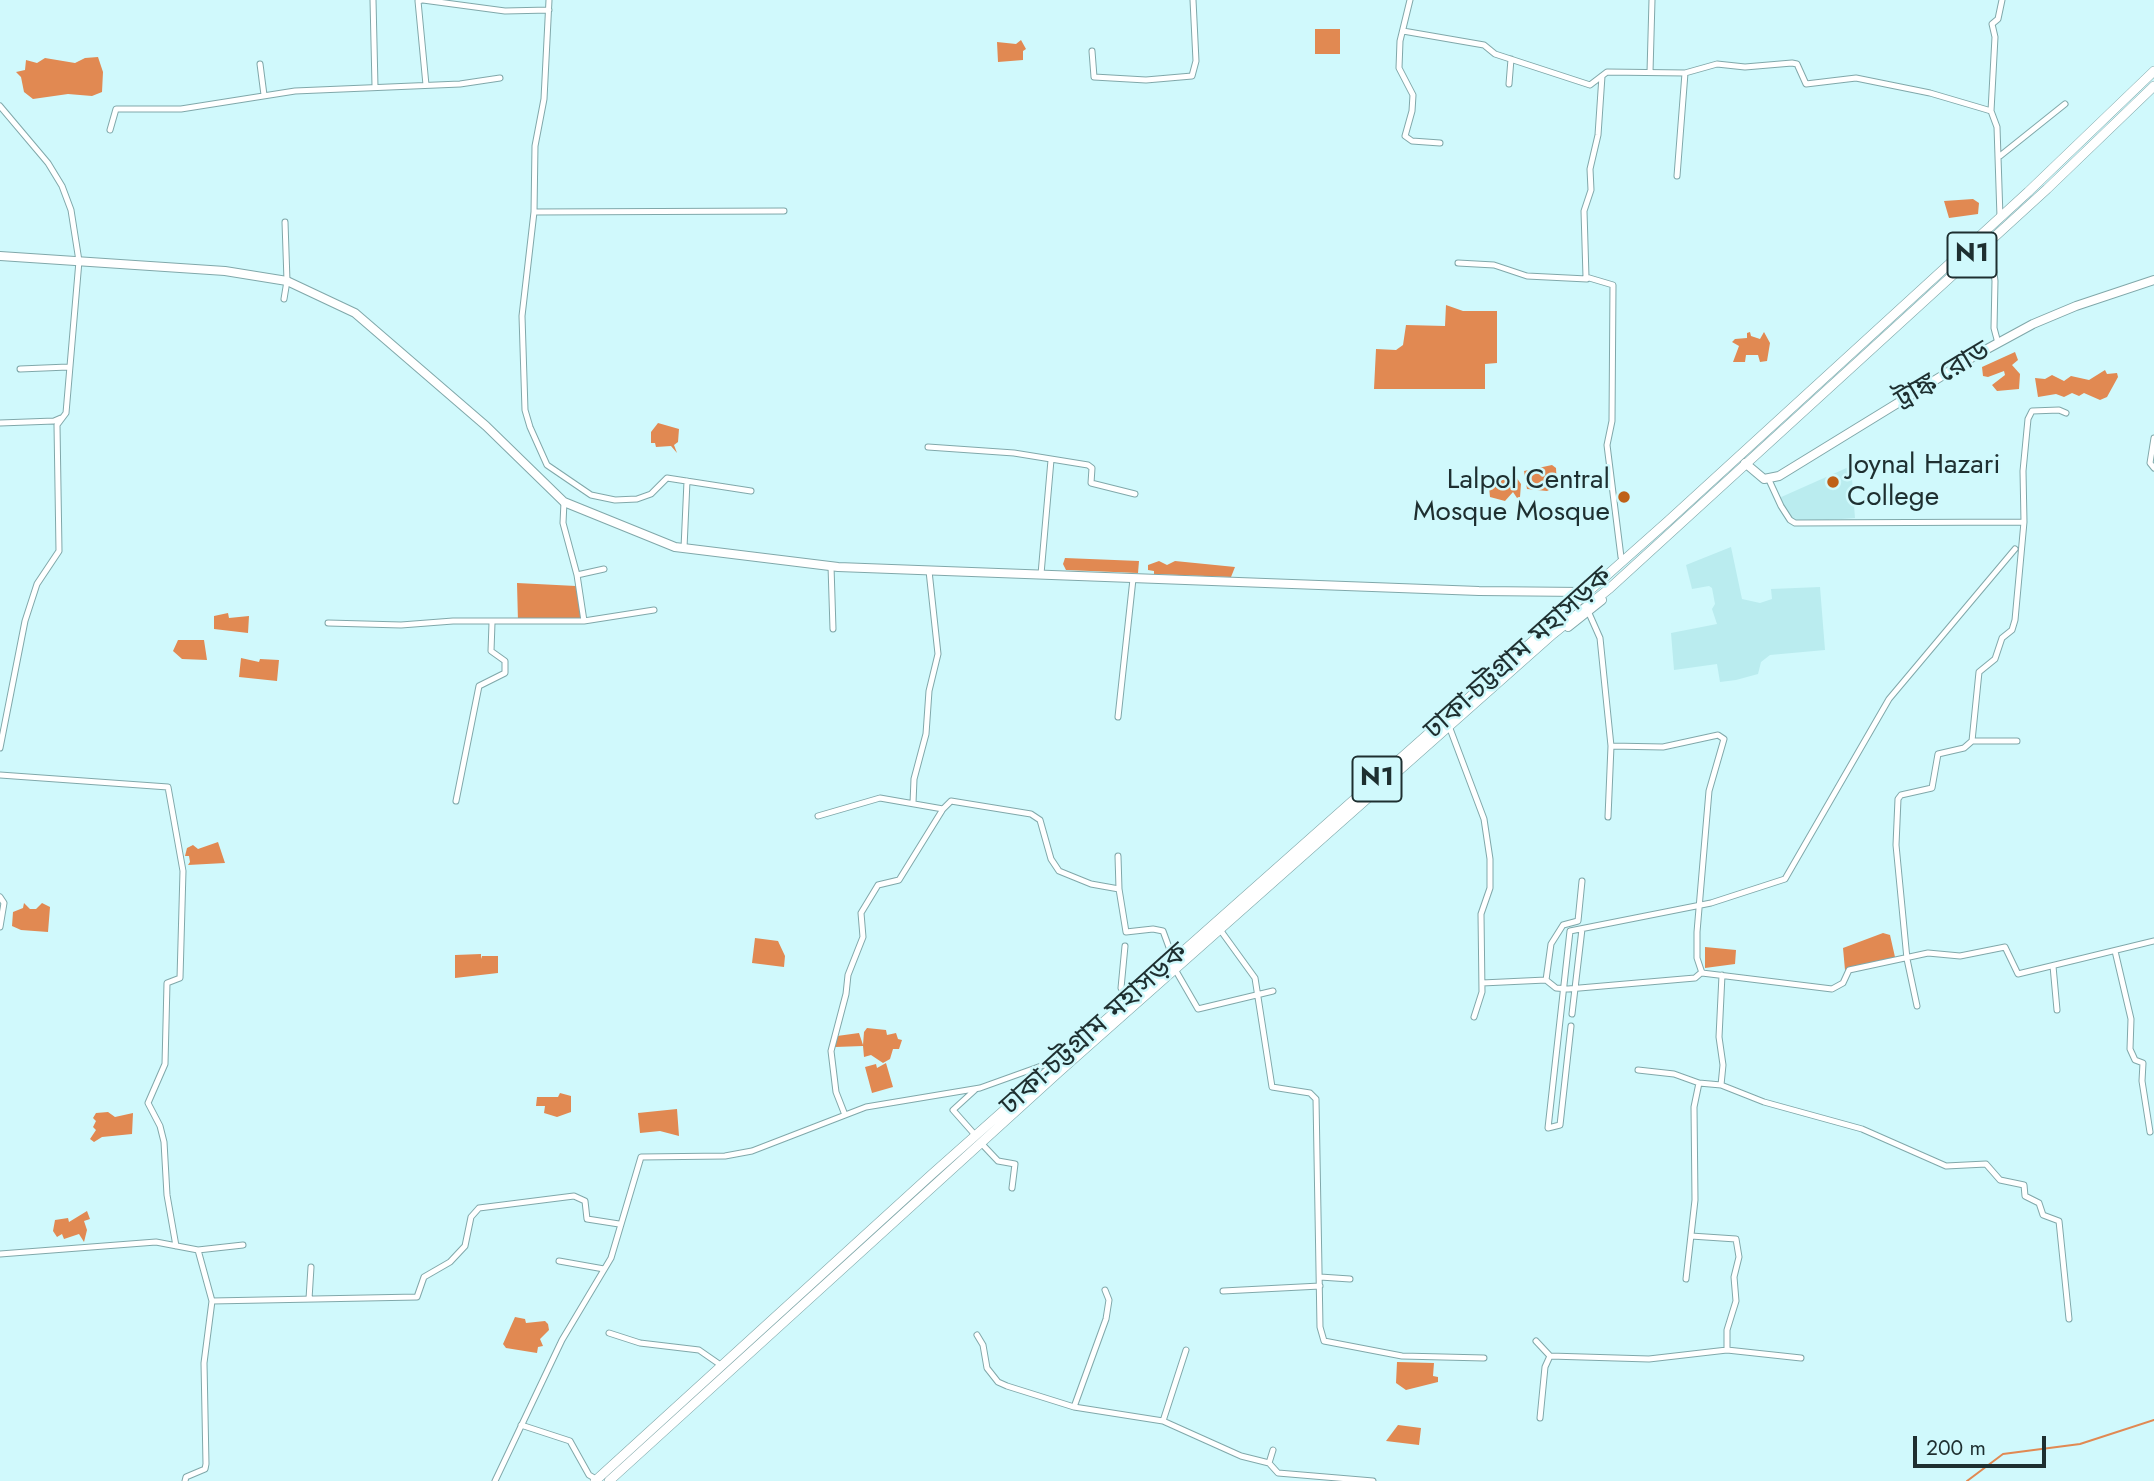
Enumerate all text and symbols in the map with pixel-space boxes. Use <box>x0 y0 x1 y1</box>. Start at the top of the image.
road number: N1 <box>1948 232 1996 278</box>
street label: ট্রাঙ্ক রোড <box>1889 335 1997 417</box>
place label: Joynal Hazari College <box>1847 449 2001 515</box>
place label: Lalpol Central Mosque Mosque <box>1413 464 1610 530</box>
marker: Joynal Hazari College <box>1825 474 1841 490</box>
marker: Lalpol Central Mosque Mosque <box>1616 489 1632 505</box>
street label: ঢাকা-চট্টগ্রাম মহাসড়ক <box>1418 561 1620 747</box>
road number: N1 <box>1352 757 1402 802</box>
street label: ঢাকা-চট্টগ্রাম মহাসড়ক <box>994 937 1196 1123</box>
scale bar <box>1916 1422 2049 1466</box>
text: 200 m <box>1926 1433 1986 1463</box>

